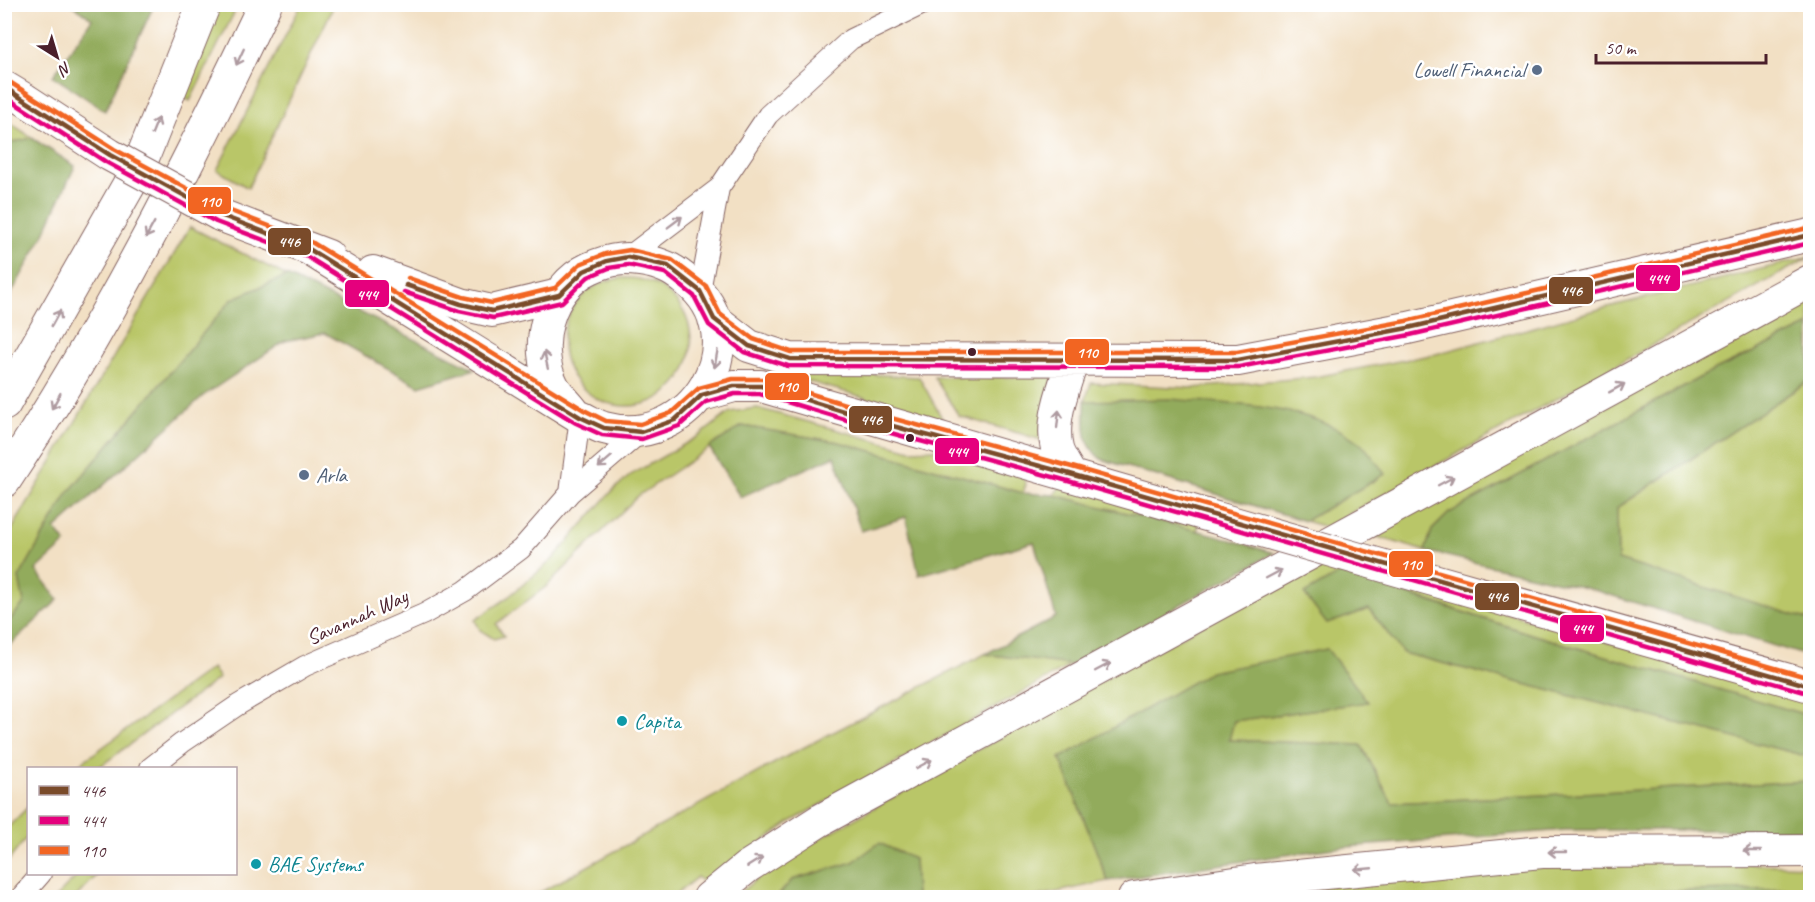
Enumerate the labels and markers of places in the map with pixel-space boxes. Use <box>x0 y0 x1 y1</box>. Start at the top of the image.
place label: Lowell Financial <box>1414 57 1528 83</box>
marker: Lowell Financial <box>1530 63 1544 77</box>
unlabelled marker <box>966 346 978 358</box>
unlabelled marker <box>904 432 916 444</box>
place label: Arla <box>316 462 348 488</box>
marker: Arla <box>297 468 311 482</box>
place label: Capita <box>634 708 683 734</box>
marker: Capita <box>615 714 629 728</box>
place label: BAE Systems <box>268 851 364 877</box>
marker: BAE Systems <box>249 857 263 871</box>

